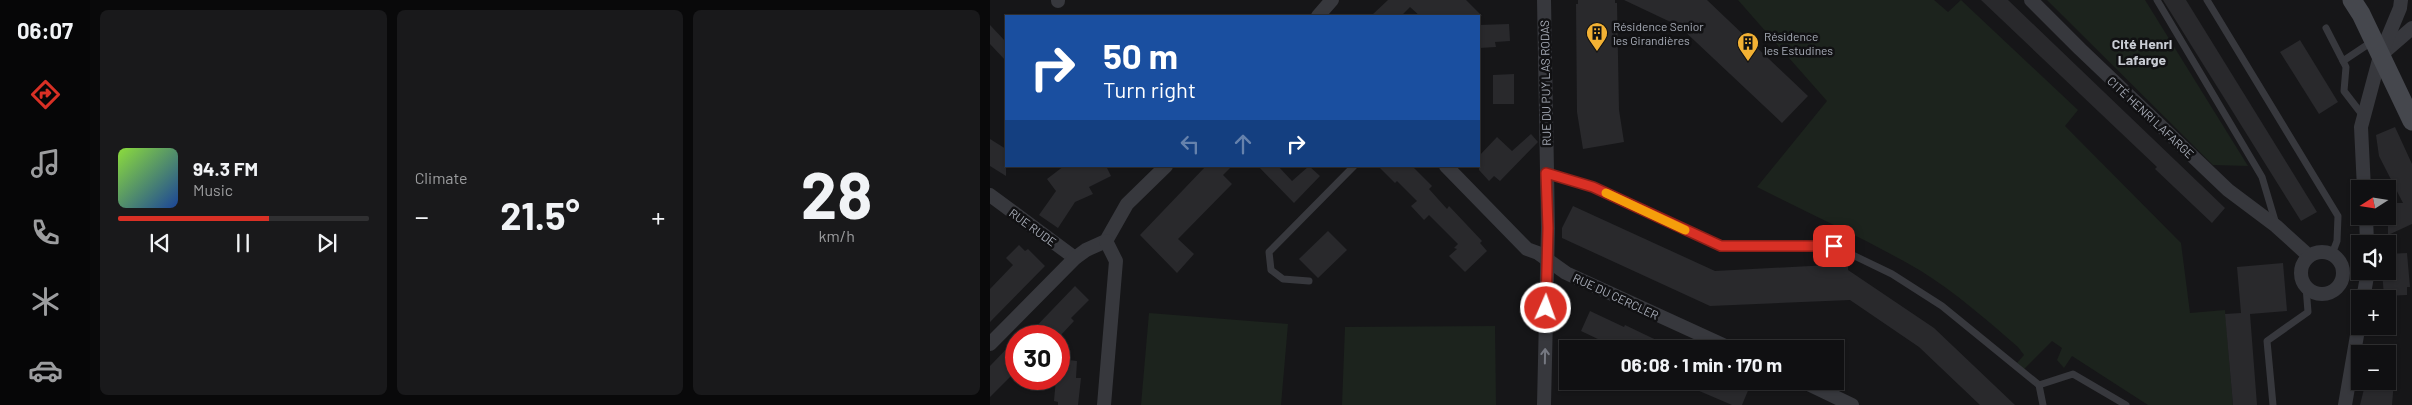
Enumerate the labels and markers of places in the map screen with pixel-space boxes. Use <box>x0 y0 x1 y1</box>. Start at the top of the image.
place label: Résidence Senior les Girandières <box>1613 19 1704 47</box>
building icon: Résidence Senior les Girandières <box>1585 21 1609 52</box>
place label: Résidence les Estudines <box>1764 29 1833 57</box>
building icon: Résidence les Estudines <box>1736 31 1760 62</box>
pin <box>1813 225 1855 267</box>

